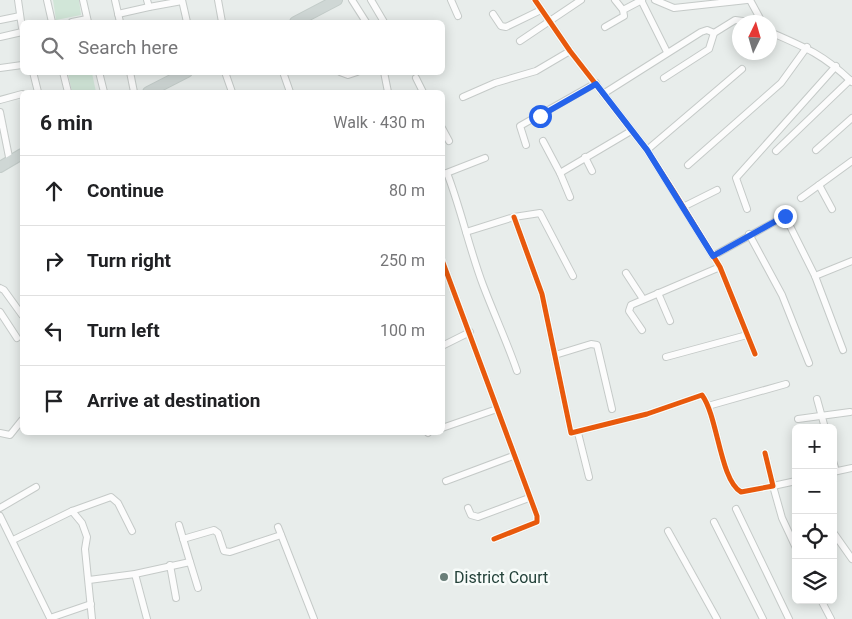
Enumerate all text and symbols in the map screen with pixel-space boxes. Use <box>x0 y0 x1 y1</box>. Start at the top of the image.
north arrow <box>732 15 777 60</box>
search box <box>20 20 445 75</box>
icon: search <box>38 34 66 62</box>
text: Search here <box>78 36 178 59</box>
route start <box>529 105 552 128</box>
text: 6 min <box>40 111 93 135</box>
text: Walk · 430 m <box>333 113 425 132</box>
icon: ahead <box>40 177 68 205</box>
text: Continue <box>87 179 164 202</box>
text: 80 m <box>389 181 425 200</box>
route end <box>774 205 797 228</box>
icon: right <box>40 247 68 275</box>
text: Turn right <box>87 249 171 272</box>
text: 250 m <box>380 251 425 270</box>
icon: left <box>40 317 68 345</box>
text: Turn left <box>87 319 160 342</box>
text: 100 m <box>380 321 425 340</box>
icon: arrive <box>40 387 68 415</box>
text: Arrive at destination <box>87 389 260 412</box>
map controls <box>792 424 837 604</box>
button: + <box>792 424 837 469</box>
button: − <box>792 469 837 514</box>
button: locate <box>792 514 837 559</box>
button: layers <box>792 559 837 604</box>
place label: District Court <box>454 568 548 587</box>
marker: District Court <box>438 571 450 583</box>

